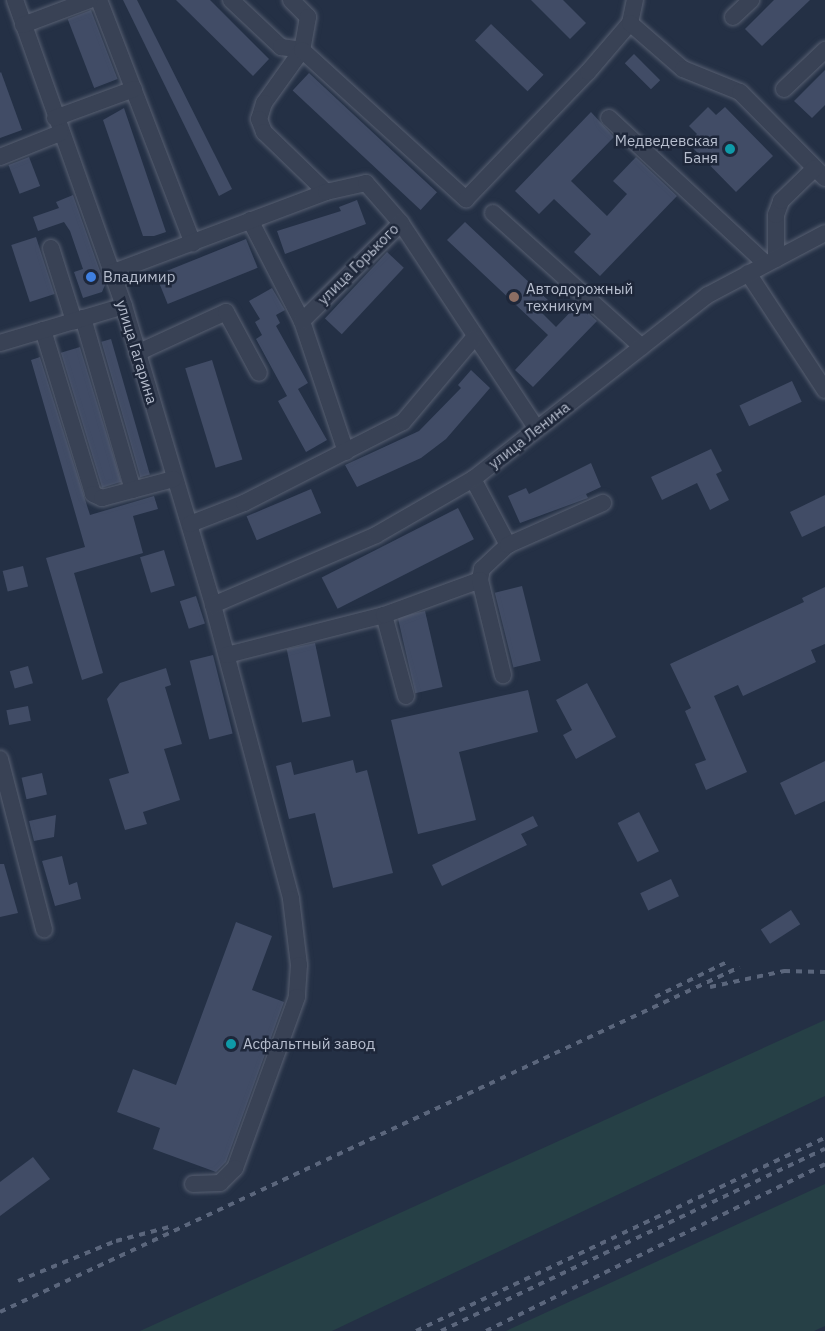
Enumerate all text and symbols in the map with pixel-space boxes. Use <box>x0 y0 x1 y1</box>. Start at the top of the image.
place label: Медведевская Баня <box>615 131 718 166</box>
marker: Медведевская Баня <box>723 142 737 156</box>
street label: улица Горького <box>314 220 402 308</box>
place label: Владимир <box>103 268 175 286</box>
marker: Владимир <box>84 270 98 284</box>
place label: Автодорожный техникум <box>526 279 633 314</box>
marker: Автодорожный техникум <box>507 290 521 304</box>
street label: улица Гагарина <box>113 298 161 406</box>
street label: улица Ленина <box>485 398 573 472</box>
place label: Асфальтный завод <box>243 1035 375 1053</box>
marker: Асфальтный завод <box>224 1037 238 1051</box>

